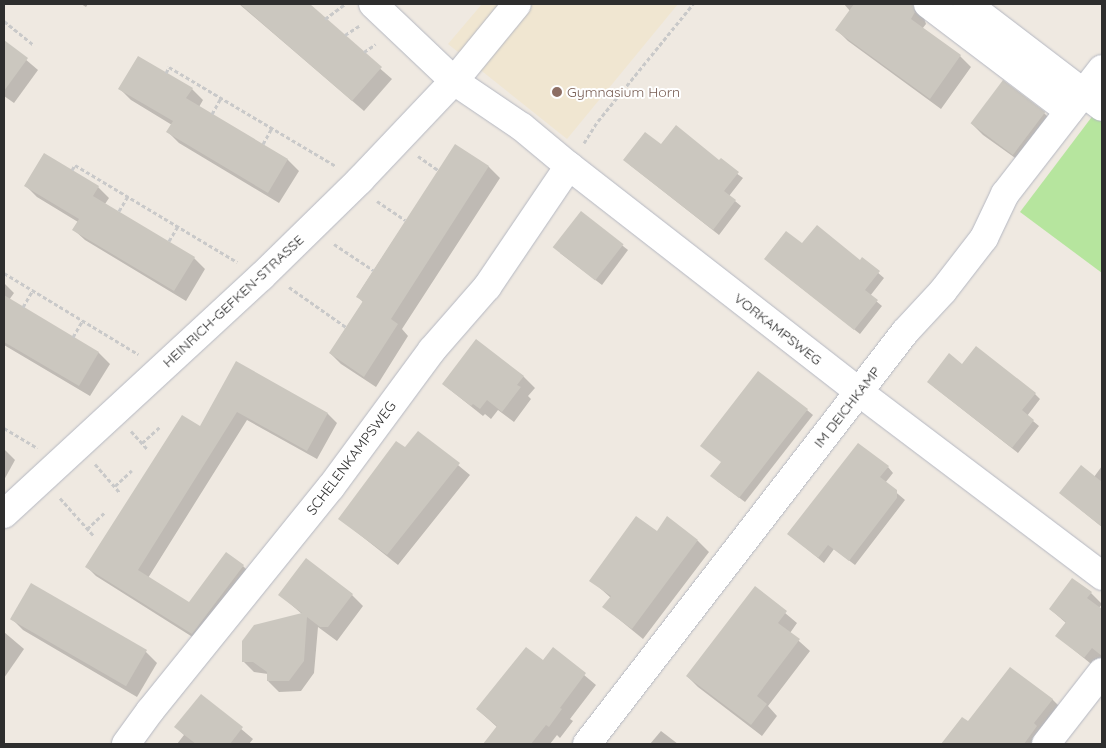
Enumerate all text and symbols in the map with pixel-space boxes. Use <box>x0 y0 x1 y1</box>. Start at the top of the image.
place label: Gymnasium Horn <box>567 84 680 100</box>
marker: Gymnasium Horn <box>551 86 563 98</box>
street label: HEINRICH-GEFKEN-STRASSE <box>159 231 307 371</box>
street label: VORKAMPSWEG <box>731 290 825 368</box>
street label: IM DEICHKAMP <box>810 363 884 451</box>
street label: SCHELENKAMPSWEG <box>303 398 399 518</box>

